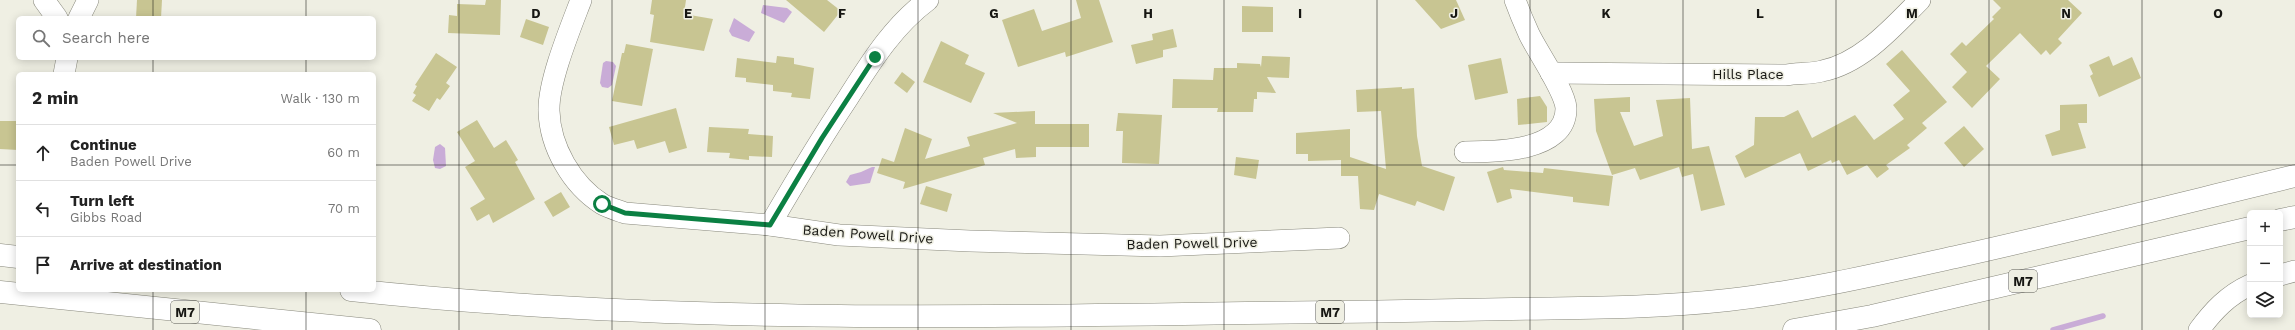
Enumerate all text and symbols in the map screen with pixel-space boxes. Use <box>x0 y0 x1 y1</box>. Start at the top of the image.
text: D <box>531 6 541 21</box>
text: E <box>684 6 692 21</box>
text: F <box>838 6 846 21</box>
text: G <box>989 6 999 21</box>
text: H <box>1143 6 1153 21</box>
text: I <box>1298 6 1302 21</box>
text: J <box>1450 6 1458 21</box>
text: K <box>1601 6 1611 21</box>
text: L <box>1756 6 1764 21</box>
text: M <box>1906 6 1918 21</box>
text: N <box>2061 6 2071 21</box>
text: O <box>2213 6 2223 21</box>
search box <box>16 16 376 60</box>
icon: search <box>30 27 52 49</box>
text: Search here <box>62 29 150 47</box>
route end <box>866 48 884 66</box>
street label: Hills Place <box>1712 66 1784 82</box>
text: 2 min <box>32 88 78 108</box>
text: Walk · 130 m <box>281 91 360 106</box>
text: Continue <box>70 136 137 154</box>
icon: ahead <box>32 142 54 164</box>
text: 60 m <box>327 145 360 160</box>
text: Baden Powell Drive <box>70 154 192 169</box>
text: Turn left <box>70 192 134 210</box>
route start <box>593 195 611 213</box>
icon: left <box>32 198 54 220</box>
text: 70 m <box>328 201 360 216</box>
text: Gibbs Road <box>70 210 142 225</box>
map controls <box>2247 210 2283 318</box>
button: + <box>2247 210 2283 246</box>
street label: Baden Powell Drive <box>802 221 934 247</box>
street label: Baden Powell Drive <box>1126 234 1258 252</box>
button: − <box>2247 246 2283 282</box>
icon: arrive <box>32 254 54 276</box>
text: Arrive at destination <box>70 256 222 274</box>
road number: M7 <box>2009 270 2037 292</box>
button: layers <box>2247 282 2283 318</box>
road number: M7 <box>171 301 199 323</box>
road number: M7 <box>1316 301 1344 323</box>

